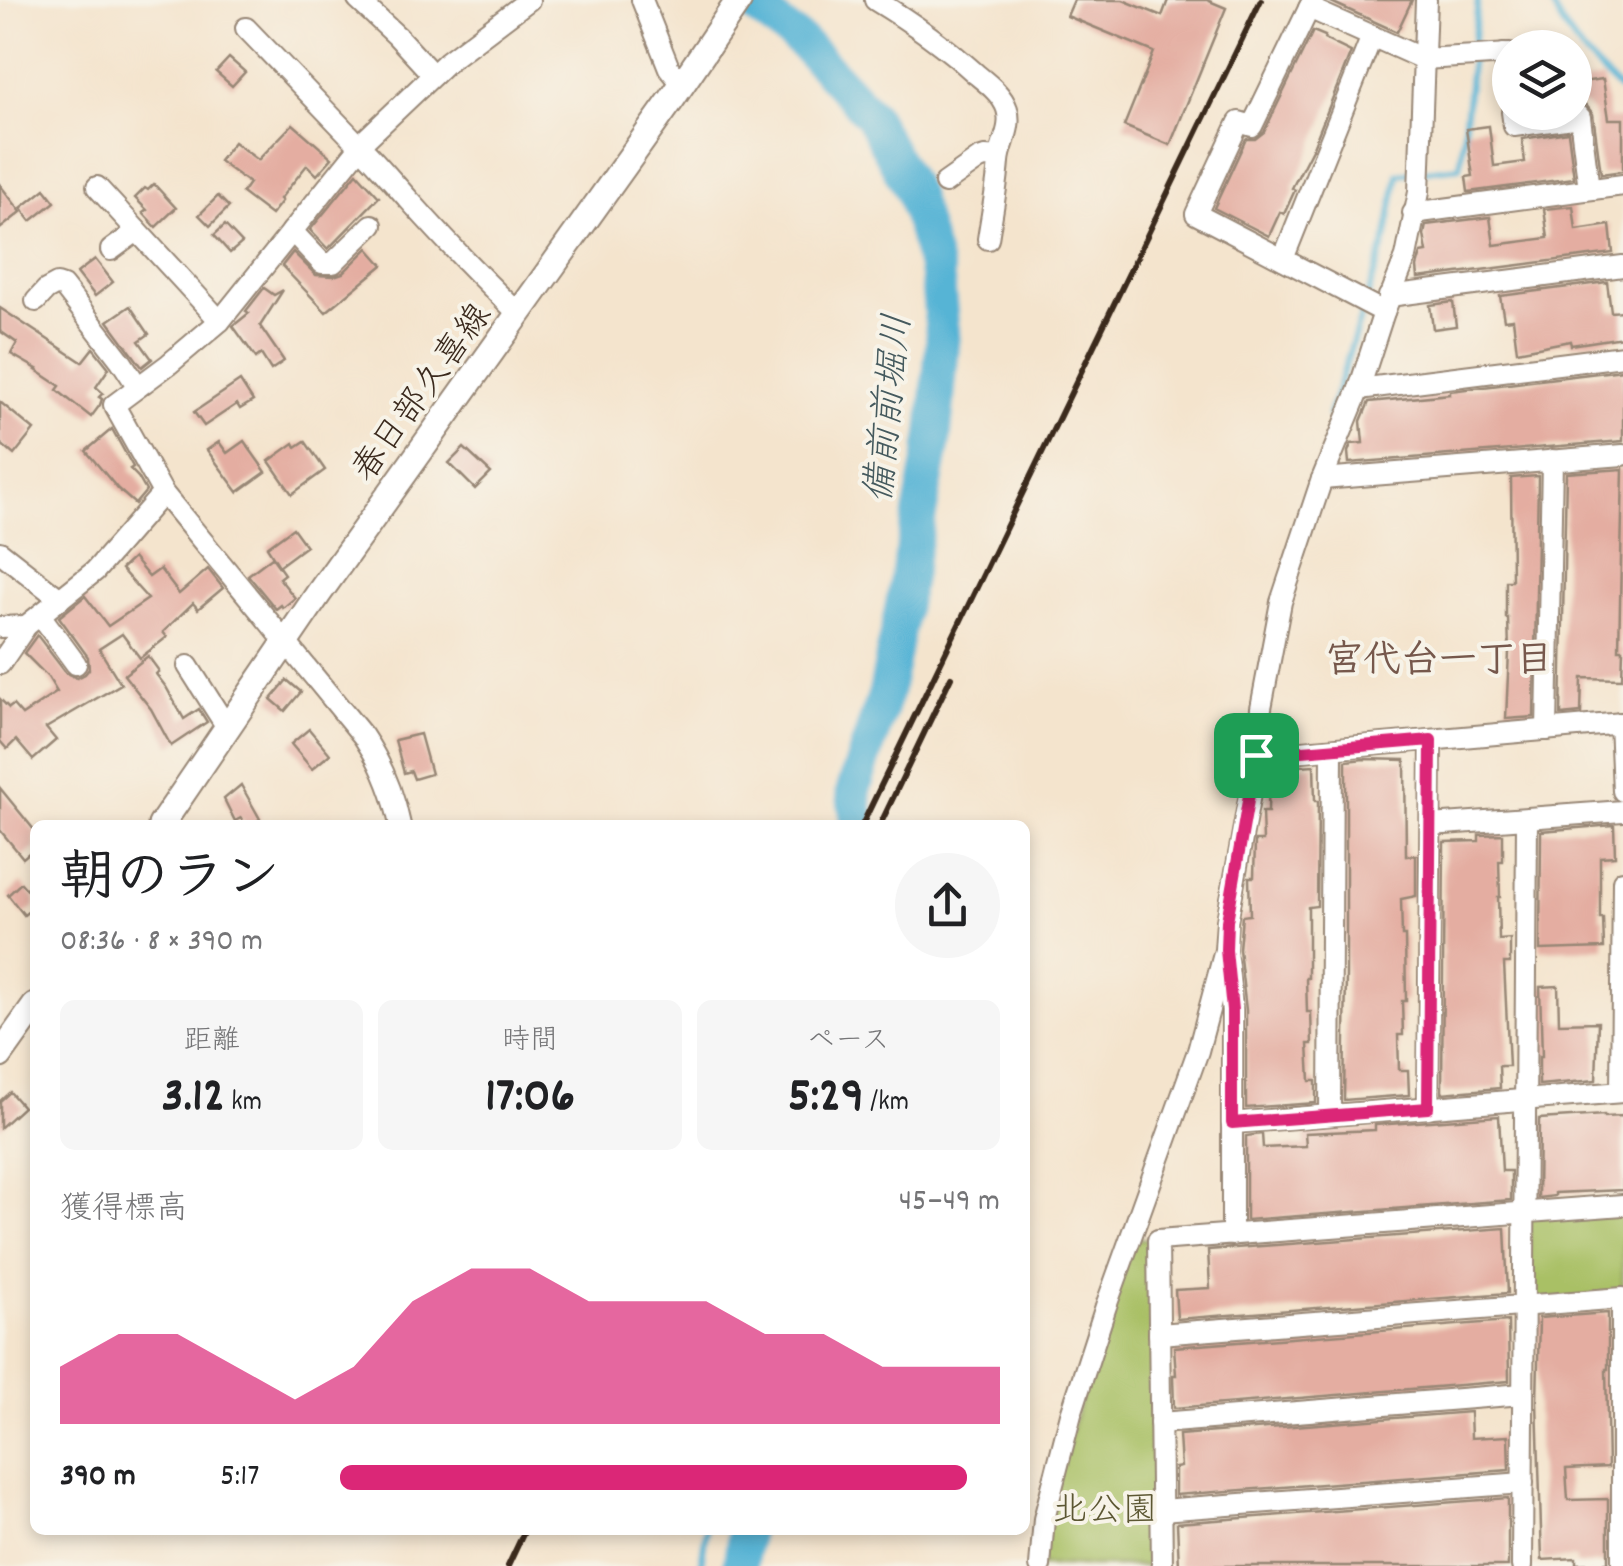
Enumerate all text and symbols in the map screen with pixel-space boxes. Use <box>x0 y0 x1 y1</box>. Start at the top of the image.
map controls <box>1492 30 1592 130</box>
button: layers <box>1492 30 1592 130</box>
street label: 春日部久喜線 <box>342 294 506 494</box>
water label: 備前前堀川 <box>854 311 929 506</box>
district label: 宮代台一丁目 <box>1325 636 1553 691</box>
pin <box>1214 713 1299 798</box>
icon: arrive <box>1229 728 1284 783</box>
text: 朝のラン <box>60 843 280 922</box>
button: share <box>895 853 1000 958</box>
text: 08:36 · 8 × 390 m <box>60 920 263 966</box>
text: 距離 <box>184 1023 240 1063</box>
text: 時間 <box>502 1023 558 1063</box>
text: ペース <box>807 1023 889 1063</box>
text: 3.12 <box>161 1063 225 1135</box>
text: 17:06 <box>485 1063 575 1135</box>
text: 5:29 <box>788 1063 864 1135</box>
text: km <box>225 1084 262 1124</box>
text: /km <box>864 1084 909 1124</box>
text: 45–49 m <box>899 1180 1000 1226</box>
text: 獲得標高 <box>60 1188 188 1234</box>
text: 390 m <box>60 1455 136 1501</box>
text: 5:17 <box>220 1455 259 1501</box>
park label: 北公園 <box>1052 1488 1158 1538</box>

